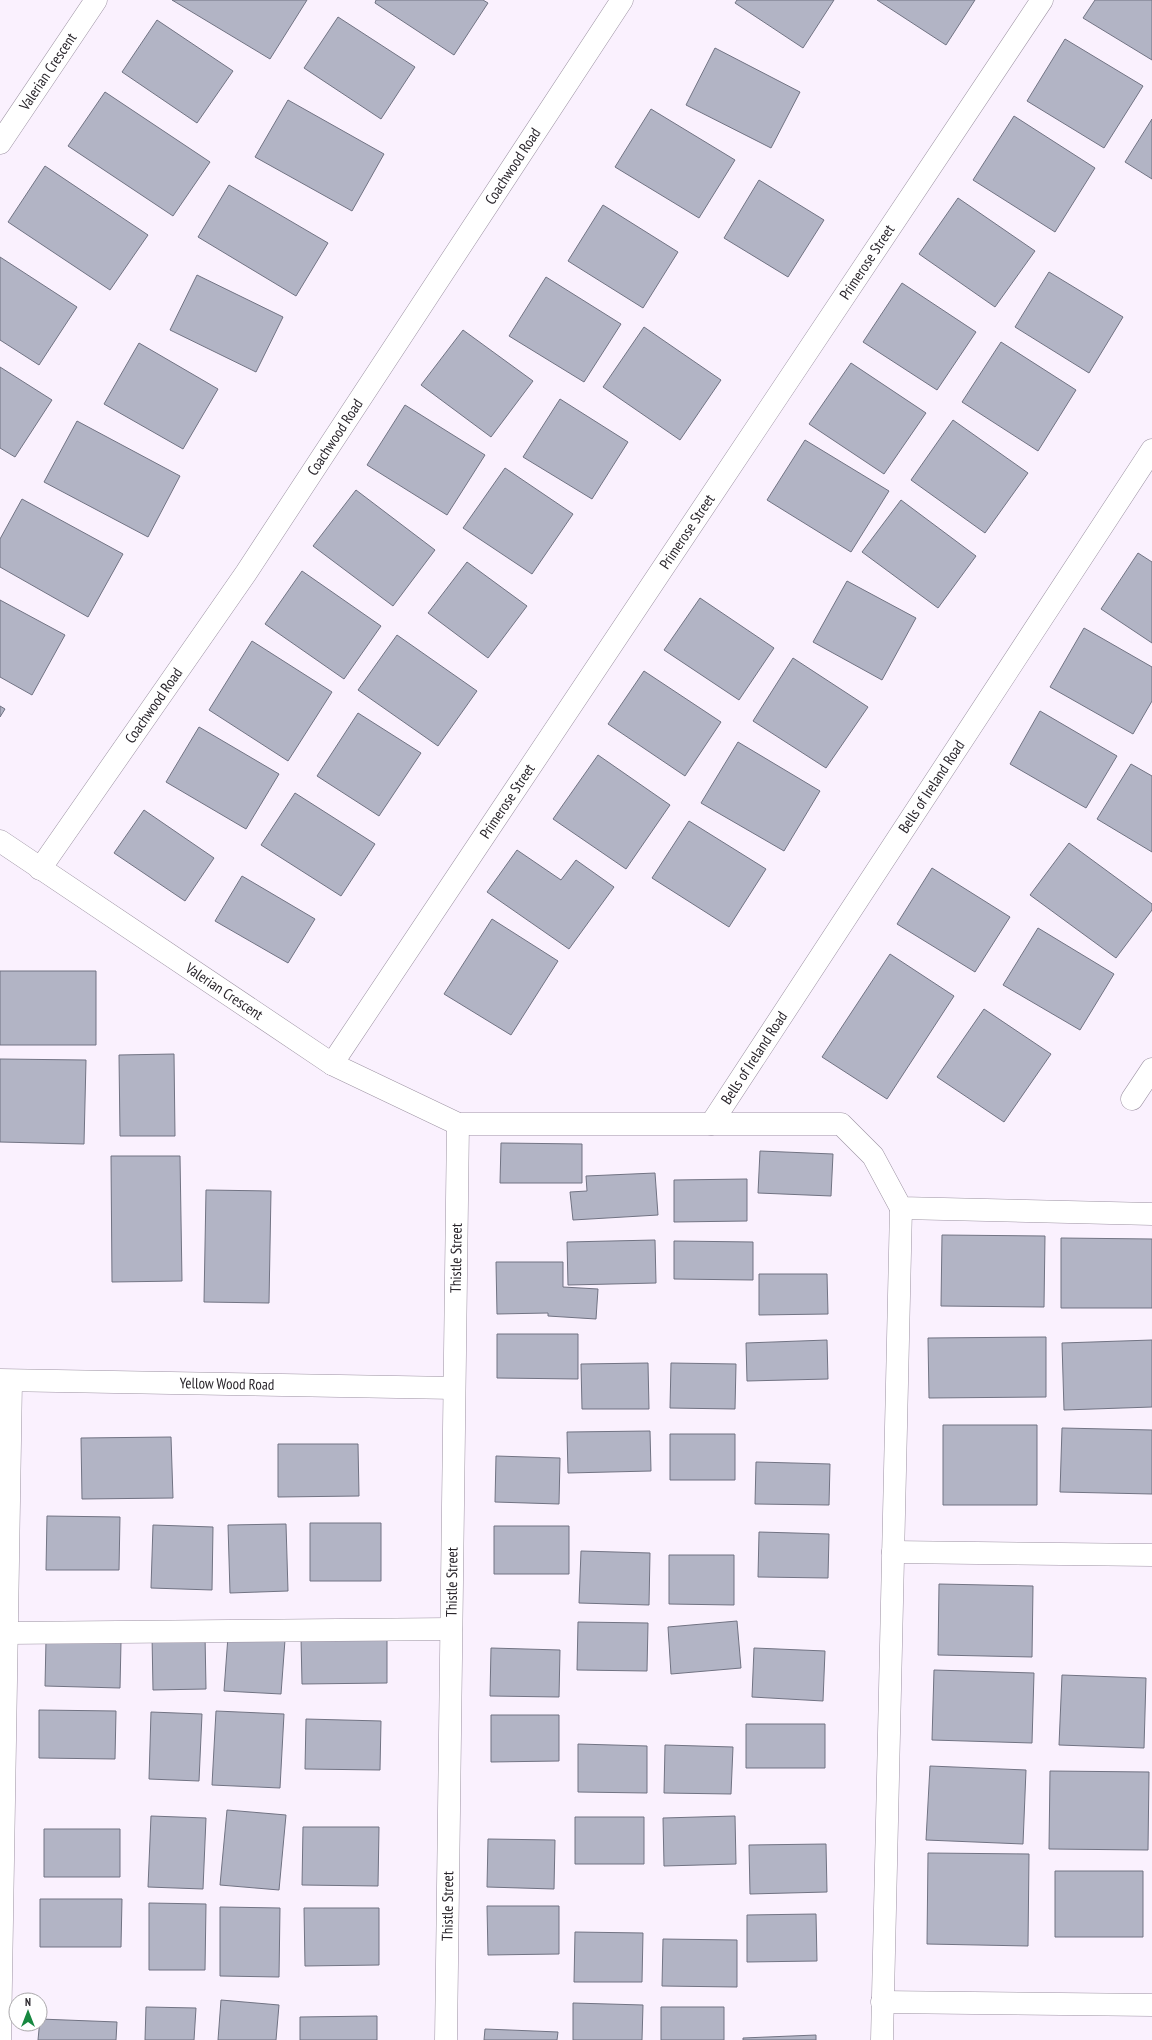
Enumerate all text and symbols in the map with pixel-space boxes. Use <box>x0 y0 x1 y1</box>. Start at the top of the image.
street label: Valerian Crescent <box>14 29 80 115</box>
street label: Coachwood Road <box>480 124 544 208</box>
street label: Primerose Street <box>835 221 898 303</box>
street label: Coachwood Road <box>303 395 367 479</box>
street label: Primerose Street <box>655 490 719 572</box>
street label: Coachwood Road <box>120 664 186 747</box>
street label: Bells of Ireland Road <box>894 736 969 837</box>
street label: Primerose Street <box>475 760 539 842</box>
street label: Valerian Crescent <box>181 958 267 1024</box>
street label: Bells of Ireland Road <box>717 1008 791 1108</box>
street label: Thistle Street <box>446 1223 466 1293</box>
street label: Yellow Wood Road <box>179 1373 274 1394</box>
street label: Thistle Street <box>442 1547 461 1617</box>
street label: Thistle Street <box>437 1871 457 1941</box>
north arrow <box>8 1992 48 2032</box>
text: N <box>25 1995 31 2009</box>

